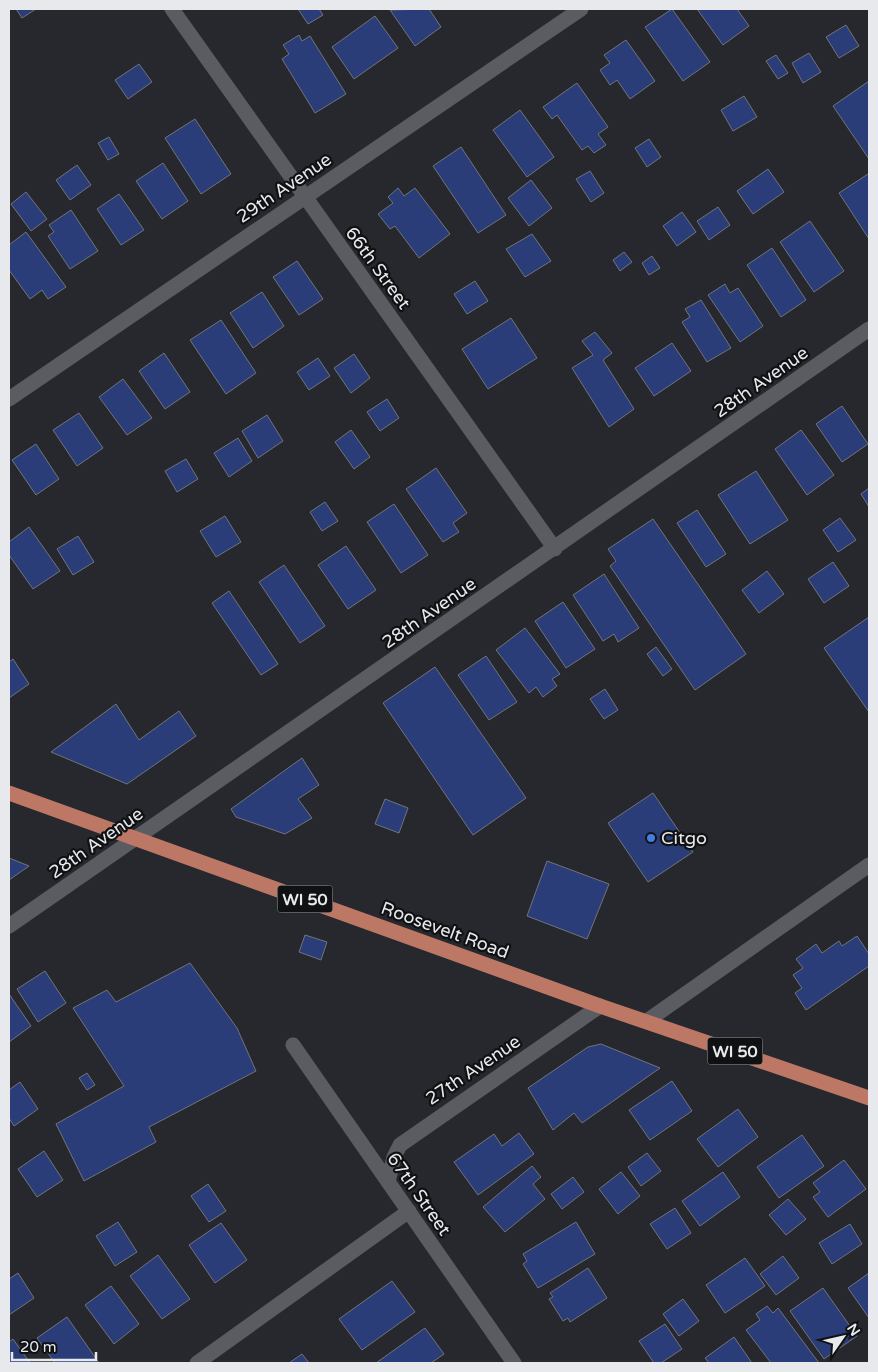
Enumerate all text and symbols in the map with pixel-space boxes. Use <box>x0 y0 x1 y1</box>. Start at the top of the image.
street label: 29th Avenue <box>232 148 336 228</box>
street label: 66th Street <box>341 222 415 314</box>
street label: 28th Avenue <box>710 342 812 422</box>
street label: 28th Avenue <box>378 573 480 653</box>
street label: 28th Avenue <box>45 803 147 883</box>
place label: Citgo <box>661 827 707 849</box>
marker: Citgo <box>645 832 657 844</box>
road number: WI 50 <box>278 886 332 912</box>
street label: Roosevelt Road <box>378 897 512 963</box>
street label: 27th Avenue <box>421 1030 525 1110</box>
road number: WI 50 <box>708 1038 762 1064</box>
street label: 67th Street <box>382 1148 456 1240</box>
north arrow <box>818 1312 868 1362</box>
text: N <box>843 1321 864 1339</box>
scale bar <box>12 1330 96 1362</box>
text: 20 m <box>20 1338 57 1356</box>

